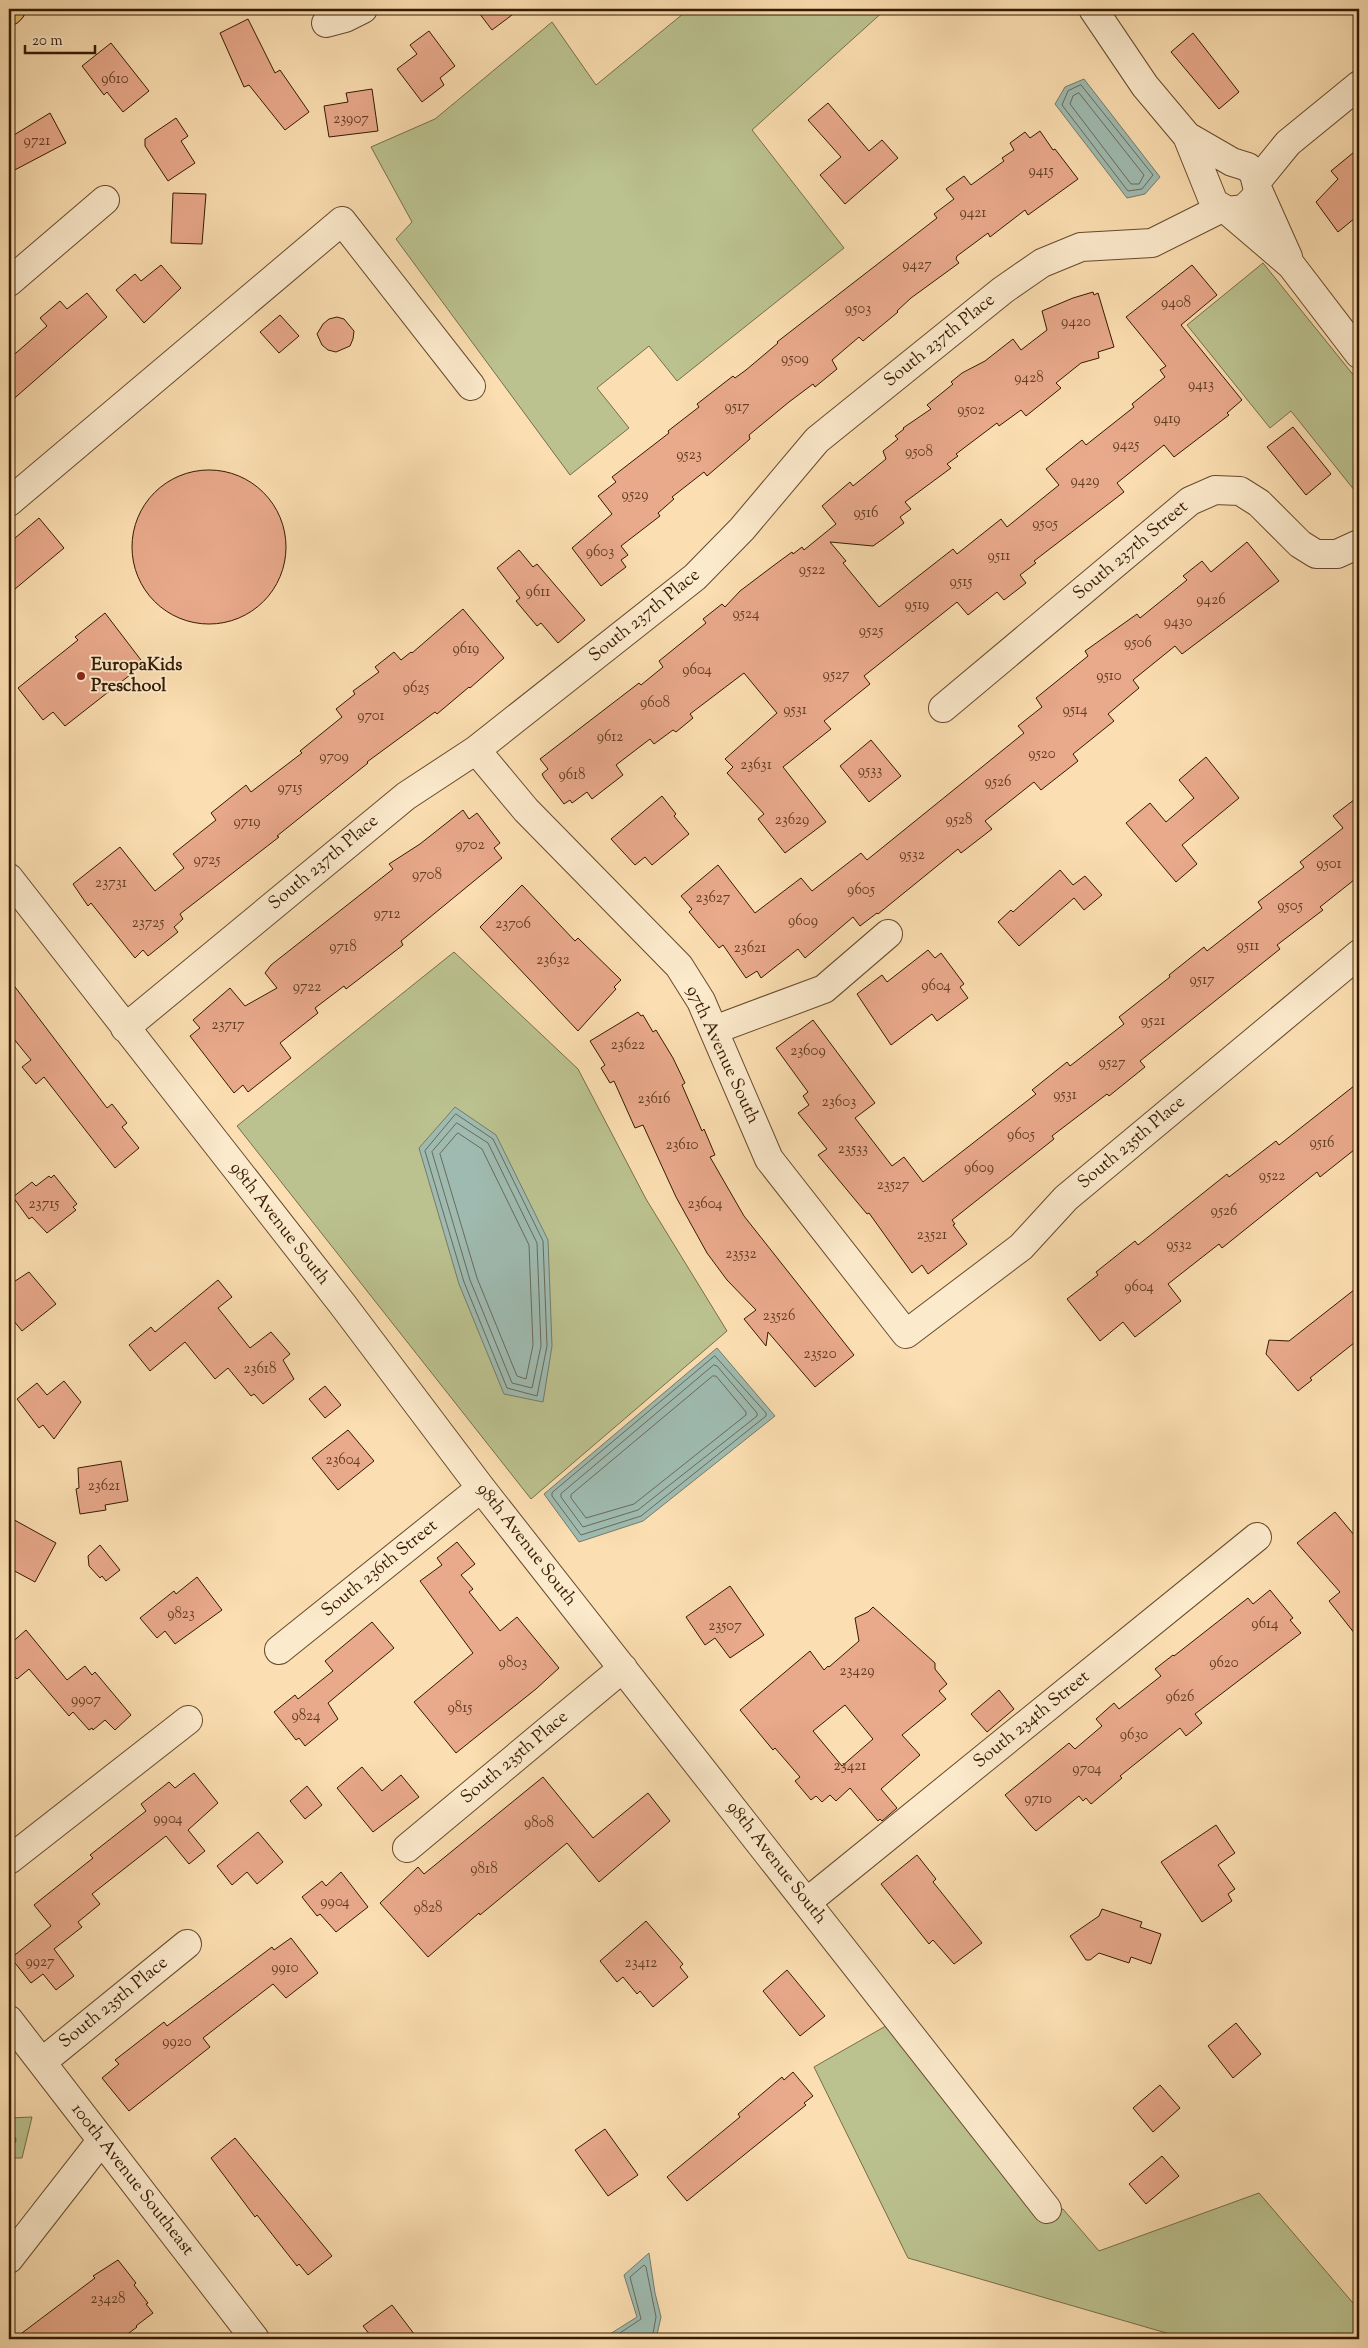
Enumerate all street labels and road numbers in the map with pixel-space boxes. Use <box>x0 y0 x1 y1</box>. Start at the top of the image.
street label: South 237th Place <box>879 288 1001 394</box>
street label: South 237th Street <box>1068 495 1194 607</box>
street label: South 237th Place <box>584 563 706 669</box>
street label: South 237th Place <box>263 809 385 917</box>
street label: 97th Avenue South <box>679 982 766 1129</box>
street label: South 235th Place <box>1072 1090 1192 1196</box>
street label: 98th Avenue South <box>223 1157 336 1291</box>
street label: 98th Avenue South <box>470 1478 583 1612</box>
street label: South 236th Street <box>316 1514 444 1624</box>
street label: South 234th Street <box>968 1665 1096 1775</box>
street label: South 235th Place <box>455 1705 575 1811</box>
street label: 98th Avenue South <box>720 1796 833 1930</box>
street label: South 235th Place <box>54 1951 174 2055</box>
street label: 100th Avenue Southeast <box>64 2098 200 2262</box>

